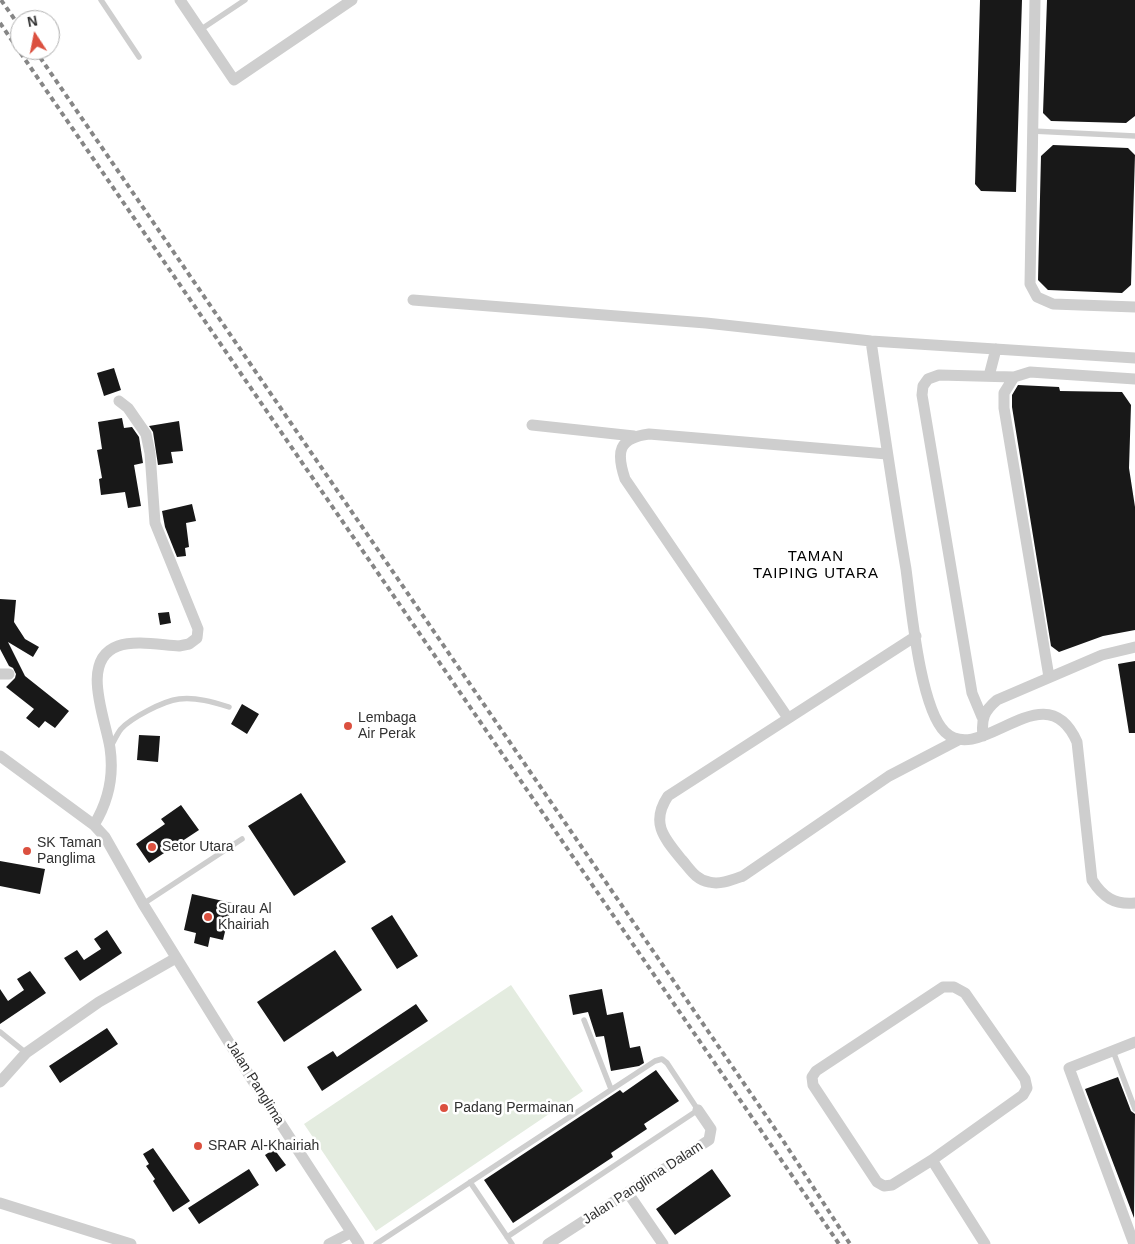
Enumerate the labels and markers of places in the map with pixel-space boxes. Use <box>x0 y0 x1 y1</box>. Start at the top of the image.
place label: Lembaga Air Perak <box>358 710 416 742</box>
marker: Lembaga Air Perak <box>342 720 354 732</box>
place label: SK Taman Panglima <box>37 835 102 868</box>
place label: Setor Utara <box>162 839 234 855</box>
marker: Setor Utara <box>146 841 158 853</box>
marker: SK Taman Panglima <box>21 845 33 857</box>
place label: Surau Al Khairiah <box>218 901 272 934</box>
marker: Surau Al Khairiah <box>202 911 214 923</box>
place label: Padang Permainan <box>454 1100 574 1116</box>
marker: Padang Permainan <box>438 1102 450 1114</box>
place label: SRAR Al-Khairiah <box>208 1138 319 1154</box>
marker: SRAR Al-Khairiah <box>192 1140 204 1152</box>

